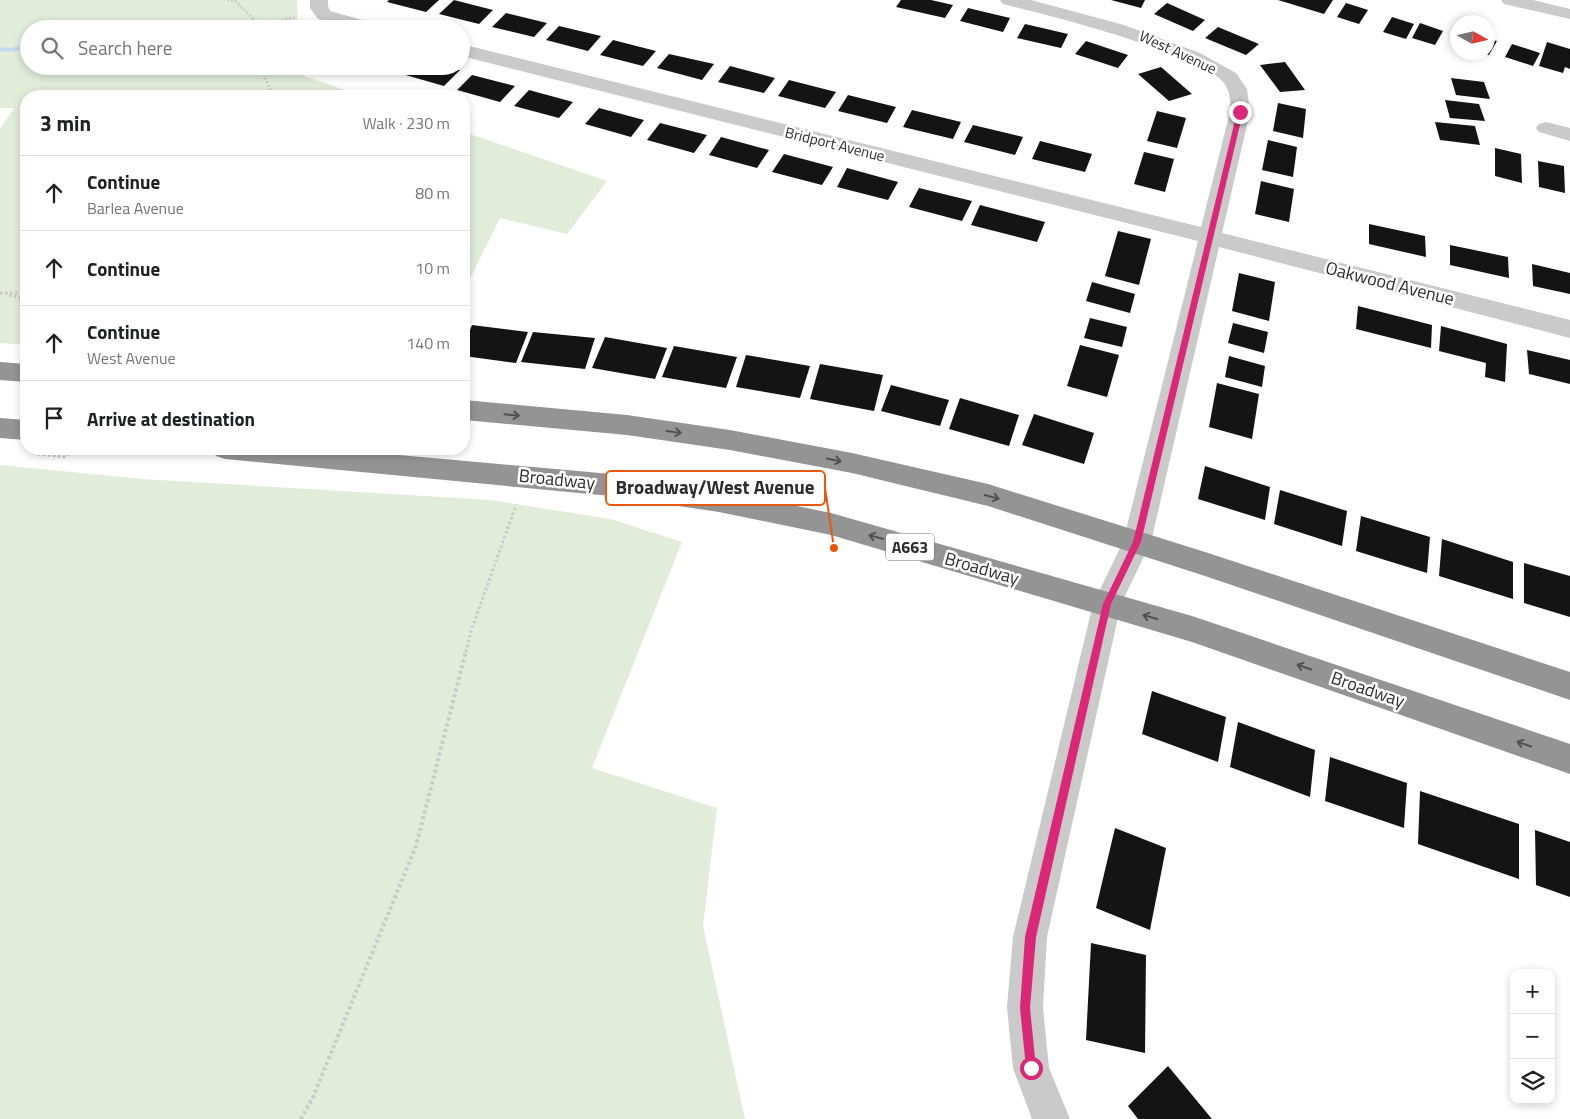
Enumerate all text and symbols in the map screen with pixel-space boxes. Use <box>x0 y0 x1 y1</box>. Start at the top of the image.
north arrow <box>1450 15 1495 60</box>
search box <box>20 20 470 75</box>
street label: West Avenue <box>1136 24 1220 80</box>
text: Search here <box>78 33 172 62</box>
icon: search <box>38 34 66 62</box>
route end <box>1229 101 1252 124</box>
text: 3 min <box>40 107 91 139</box>
text: Walk · 230 m <box>362 111 450 135</box>
street label: Bridport Avenue <box>783 120 887 168</box>
text: Continue <box>87 167 160 196</box>
icon: ahead <box>40 179 68 207</box>
text: 80 m <box>415 181 450 205</box>
text: Barlea Avenue <box>87 196 184 220</box>
icon: ahead <box>40 254 68 282</box>
text: Continue <box>87 254 160 283</box>
street label: Oakwood Avenue <box>1323 254 1457 312</box>
text: 10 m <box>415 256 450 280</box>
text: Continue <box>87 317 160 346</box>
icon: ahead <box>40 329 68 357</box>
text: 140 m <box>406 331 450 355</box>
text: West Avenue <box>87 346 176 370</box>
icon: arrive <box>40 404 68 432</box>
text: Arrive at destination <box>87 404 255 433</box>
one-way arrow <box>504 410 520 420</box>
one-way arrow <box>665 427 681 437</box>
one-way arrow <box>825 456 841 465</box>
street label: Broadway <box>518 462 597 496</box>
callout: Broadway/West Avenue <box>606 471 825 505</box>
text: Broadway/West Avenue <box>615 472 815 501</box>
one-way arrow <box>984 492 1000 502</box>
one-way arrow <box>869 532 885 542</box>
road number: A663 <box>886 534 934 560</box>
street label: Broadway <box>942 544 1023 592</box>
one-way arrow <box>1142 611 1158 621</box>
one-way arrow <box>1297 662 1313 671</box>
street label: Broadway <box>1327 664 1409 714</box>
one-way arrow <box>1516 738 1532 748</box>
map controls <box>1510 969 1555 1104</box>
button: + <box>1510 969 1555 1014</box>
button: − <box>1510 1014 1555 1059</box>
route start <box>1020 1057 1043 1080</box>
button: layers <box>1510 1059 1555 1104</box>

